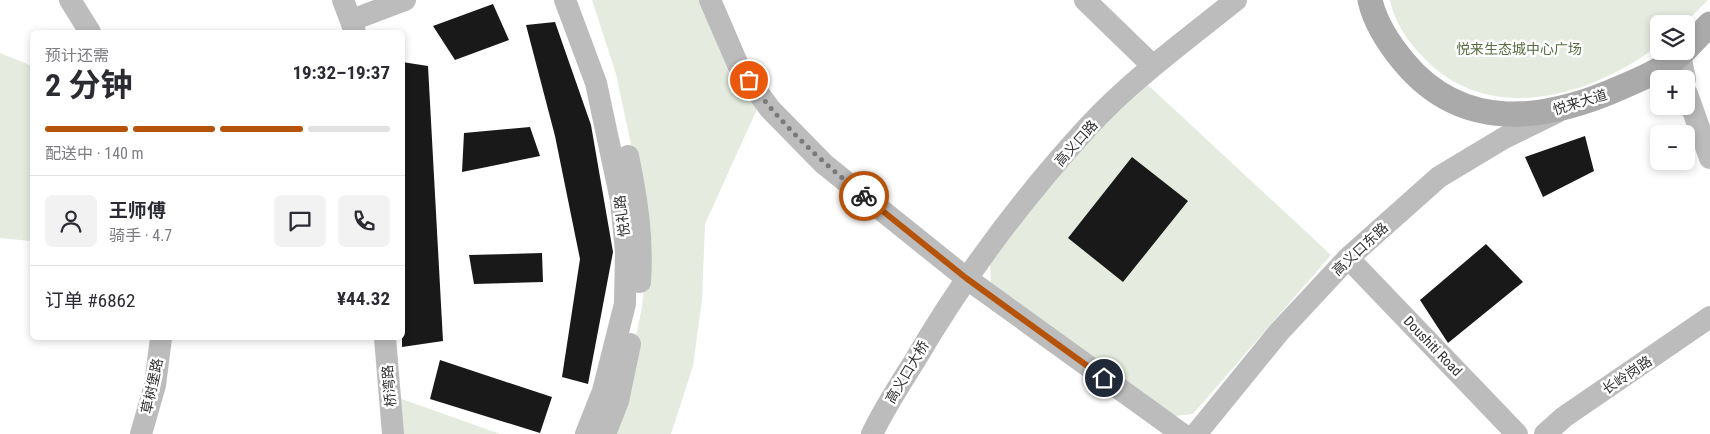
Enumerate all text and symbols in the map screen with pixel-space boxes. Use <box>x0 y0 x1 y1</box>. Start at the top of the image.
map controls <box>1650 15 1695 170</box>
button: layers <box>1650 15 1695 60</box>
park label: 悦来生态城中心广场 <box>1456 41 1582 57</box>
text: 预计还需 <box>45 46 109 65</box>
pin <box>728 59 770 101</box>
text: 19:32–19:37 <box>292 61 390 84</box>
text: 2 分钟 <box>45 66 133 104</box>
icon: bag <box>735 66 763 94</box>
button: + <box>1650 70 1695 115</box>
street label: 悦来大道 <box>1551 86 1609 118</box>
street label: 高义口路 <box>1051 117 1101 169</box>
button: − <box>1650 125 1695 170</box>
text: 配送中 · 140 m <box>45 144 144 163</box>
courier <box>839 171 889 221</box>
icon: bike <box>850 182 878 210</box>
street label: 悦礼路 <box>612 194 632 238</box>
button: person <box>45 195 97 247</box>
button: chat <box>274 195 326 247</box>
button: phone <box>338 195 390 247</box>
text: 王师傅 <box>109 199 166 222</box>
street label: 高义口东路 <box>1329 219 1391 279</box>
text: 骑手 · 4.7 <box>109 226 172 245</box>
text: ¥44.32 <box>337 287 390 310</box>
text: 订单 #6862 <box>45 289 135 312</box>
street label: Doushiti Road <box>1401 313 1465 379</box>
street label: 高义口大桥 <box>882 338 932 406</box>
street label: 长岭岗路 <box>1599 353 1655 397</box>
street label: 草树堡路 <box>138 357 166 415</box>
pin <box>1083 357 1125 399</box>
street label: 桥湾路 <box>379 364 399 408</box>
icon: home <box>1090 364 1118 392</box>

